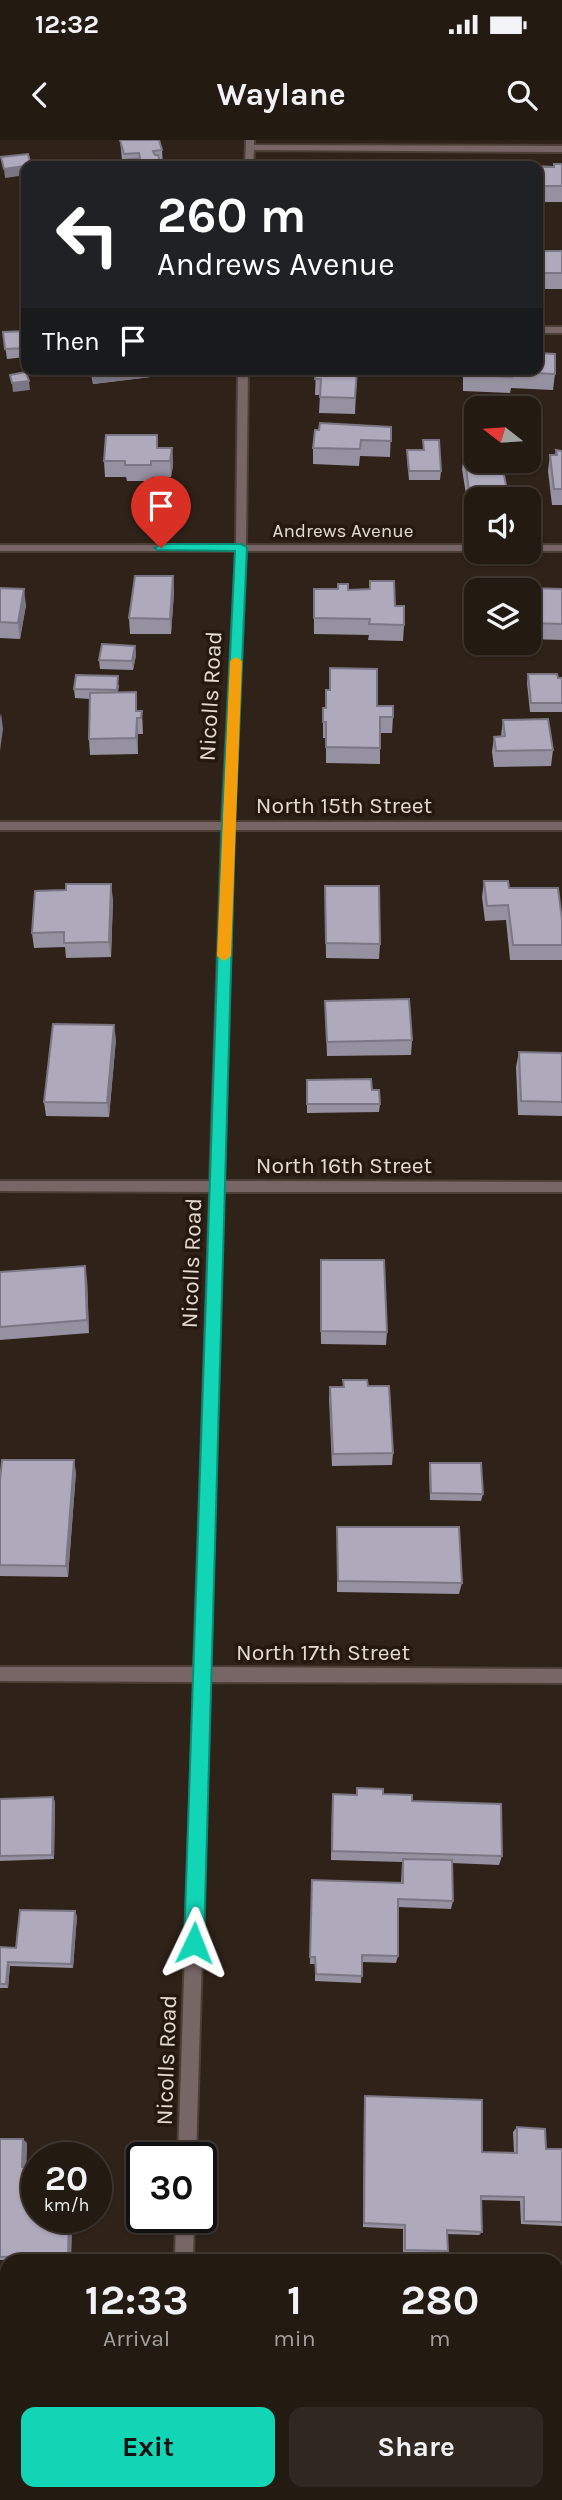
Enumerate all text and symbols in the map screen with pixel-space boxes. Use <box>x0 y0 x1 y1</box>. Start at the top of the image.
text: 12:32 <box>35 9 99 40</box>
icon: back <box>21 76 59 114</box>
text: Waylane <box>216 76 346 113</box>
icon: search <box>503 76 541 114</box>
text: 260 m <box>157 187 306 244</box>
icon: left <box>42 189 133 280</box>
text: Andrews Avenue <box>157 246 395 283</box>
icon: arrive <box>114 322 152 360</box>
text: Then <box>42 326 100 357</box>
north arrow <box>464 396 541 472</box>
map controls <box>464 396 541 655</box>
pin <box>131 476 191 548</box>
icon: arrive <box>142 487 180 525</box>
button: sound <box>464 487 541 564</box>
street label: Andrews Avenue <box>272 520 414 542</box>
button: layers <box>464 578 541 655</box>
street label: Nicolls Road <box>194 630 227 762</box>
street label: North 15th Street <box>256 792 433 819</box>
street label: North 16th Street <box>256 1152 433 1179</box>
street label: Nicolls Road <box>176 1197 207 1329</box>
street label: North 17th Street <box>236 1639 410 1666</box>
position arrow <box>157 1906 231 1980</box>
street label: Nicolls Road <box>151 1994 182 2126</box>
speed limit sign: 30 <box>126 2142 217 2233</box>
text: 20 <box>45 2158 88 2199</box>
text: km/h <box>44 2194 89 2216</box>
text: 12:33 <box>85 2275 189 2325</box>
text: 1 <box>287 2275 302 2325</box>
text: 280 <box>400 2275 479 2325</box>
text: Arrival <box>103 2325 170 2352</box>
text: min <box>273 2325 316 2352</box>
text: m <box>429 2325 451 2352</box>
button: Exit <box>21 2407 275 2487</box>
button: Share <box>289 2407 543 2487</box>

